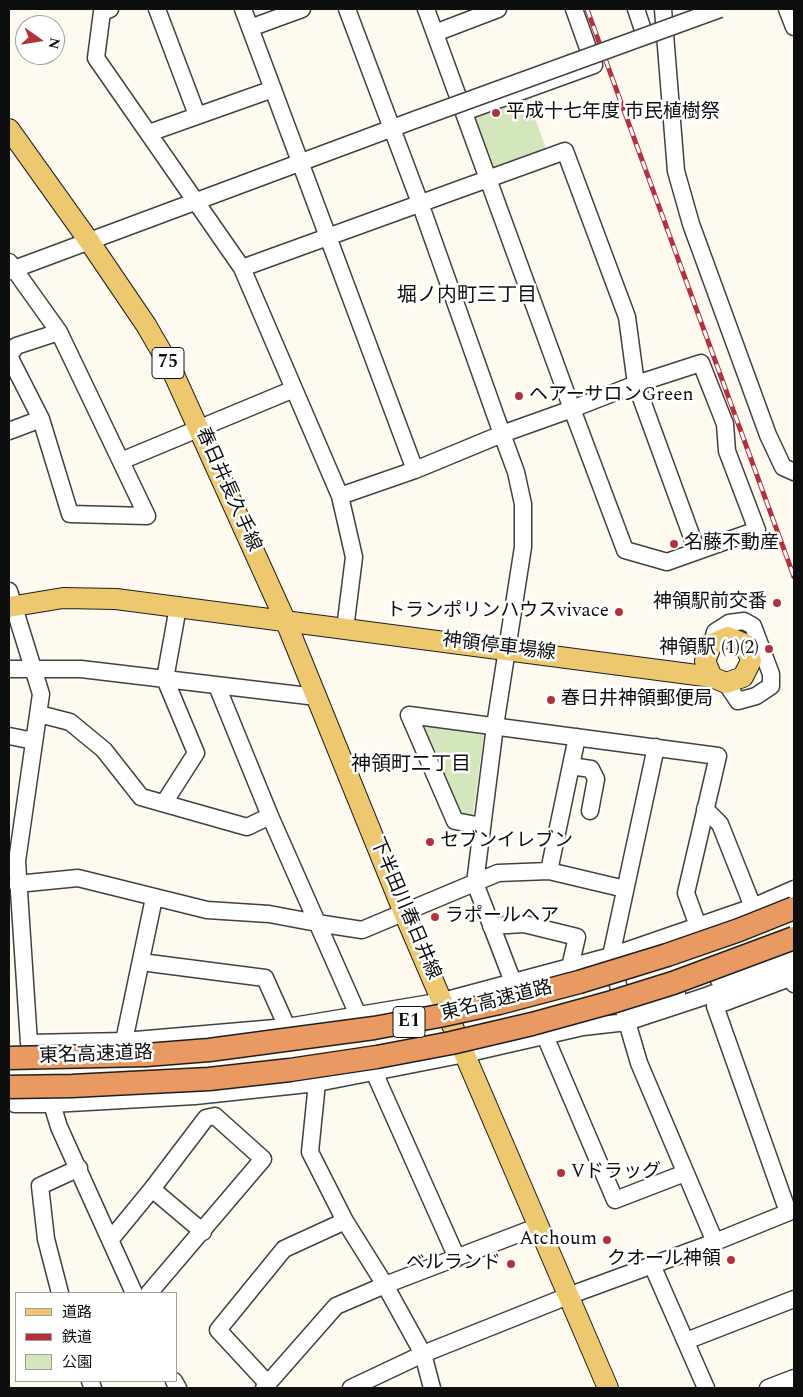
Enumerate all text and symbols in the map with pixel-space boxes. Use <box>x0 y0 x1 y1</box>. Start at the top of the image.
north arrow <box>15 15 65 65</box>
text: N <box>43 35 66 51</box>
place label: 平成十七年度 市民植樹祭 <box>506 102 720 124</box>
marker: 平成十七年度 市民植樹祭 <box>490 107 502 119</box>
district label: 堀ノ内町三丁目 <box>397 285 537 309</box>
road number: 75 <box>152 348 184 378</box>
place label: ヘアーサロンGreen <box>529 385 693 407</box>
marker: ヘアーサロンGreen <box>513 390 525 402</box>
street label: 春日井長久手線 <box>190 425 264 555</box>
place label: 名藤不動産 <box>684 533 779 555</box>
marker: 名藤不動産 <box>668 538 680 550</box>
place label: 神領駅前交番 <box>653 592 767 614</box>
marker: 神領駅前交番 <box>771 597 783 609</box>
place label: トランポリンハウスvivace <box>386 601 609 623</box>
marker: トランポリンハウスvivace <box>613 606 625 618</box>
street label: 神領停車場線 <box>441 630 557 666</box>
place label: 神領駅 (1)(2) <box>659 638 759 660</box>
marker: 神領駅 (1)(2) <box>763 643 775 655</box>
place label: 春日井神領郵便局 <box>561 689 713 711</box>
marker: 春日井神領郵便局 <box>545 694 557 706</box>
district label: 神領町二丁目 <box>351 754 471 778</box>
place label: セブンイレブン <box>440 831 573 853</box>
street label: 下半田川春日井線 <box>364 835 444 983</box>
marker: セブンイレブン <box>424 836 436 848</box>
place label: ラポールヘア <box>445 906 559 928</box>
marker: ラポールヘア <box>429 911 441 923</box>
street label: 東名高速道路 <box>439 977 555 1027</box>
road number: E1 <box>393 1006 425 1038</box>
street label: 東名高速道路 <box>39 1043 153 1069</box>
place label: Vドラッグ <box>571 1162 661 1184</box>
marker: Vドラッグ <box>555 1167 567 1179</box>
place label: Atchoum <box>519 1229 597 1251</box>
marker: Atchoum <box>601 1234 613 1246</box>
place label: クオール神領 <box>607 1249 721 1271</box>
place label: ベルランド <box>406 1253 501 1275</box>
marker: クオール神領 <box>725 1254 737 1266</box>
marker: ベルランド <box>505 1258 517 1270</box>
legend <box>15 1292 178 1382</box>
text: 道路 <box>62 1301 92 1324</box>
text: 鉄道 <box>62 1326 92 1349</box>
text: 公園 <box>62 1351 92 1374</box>

